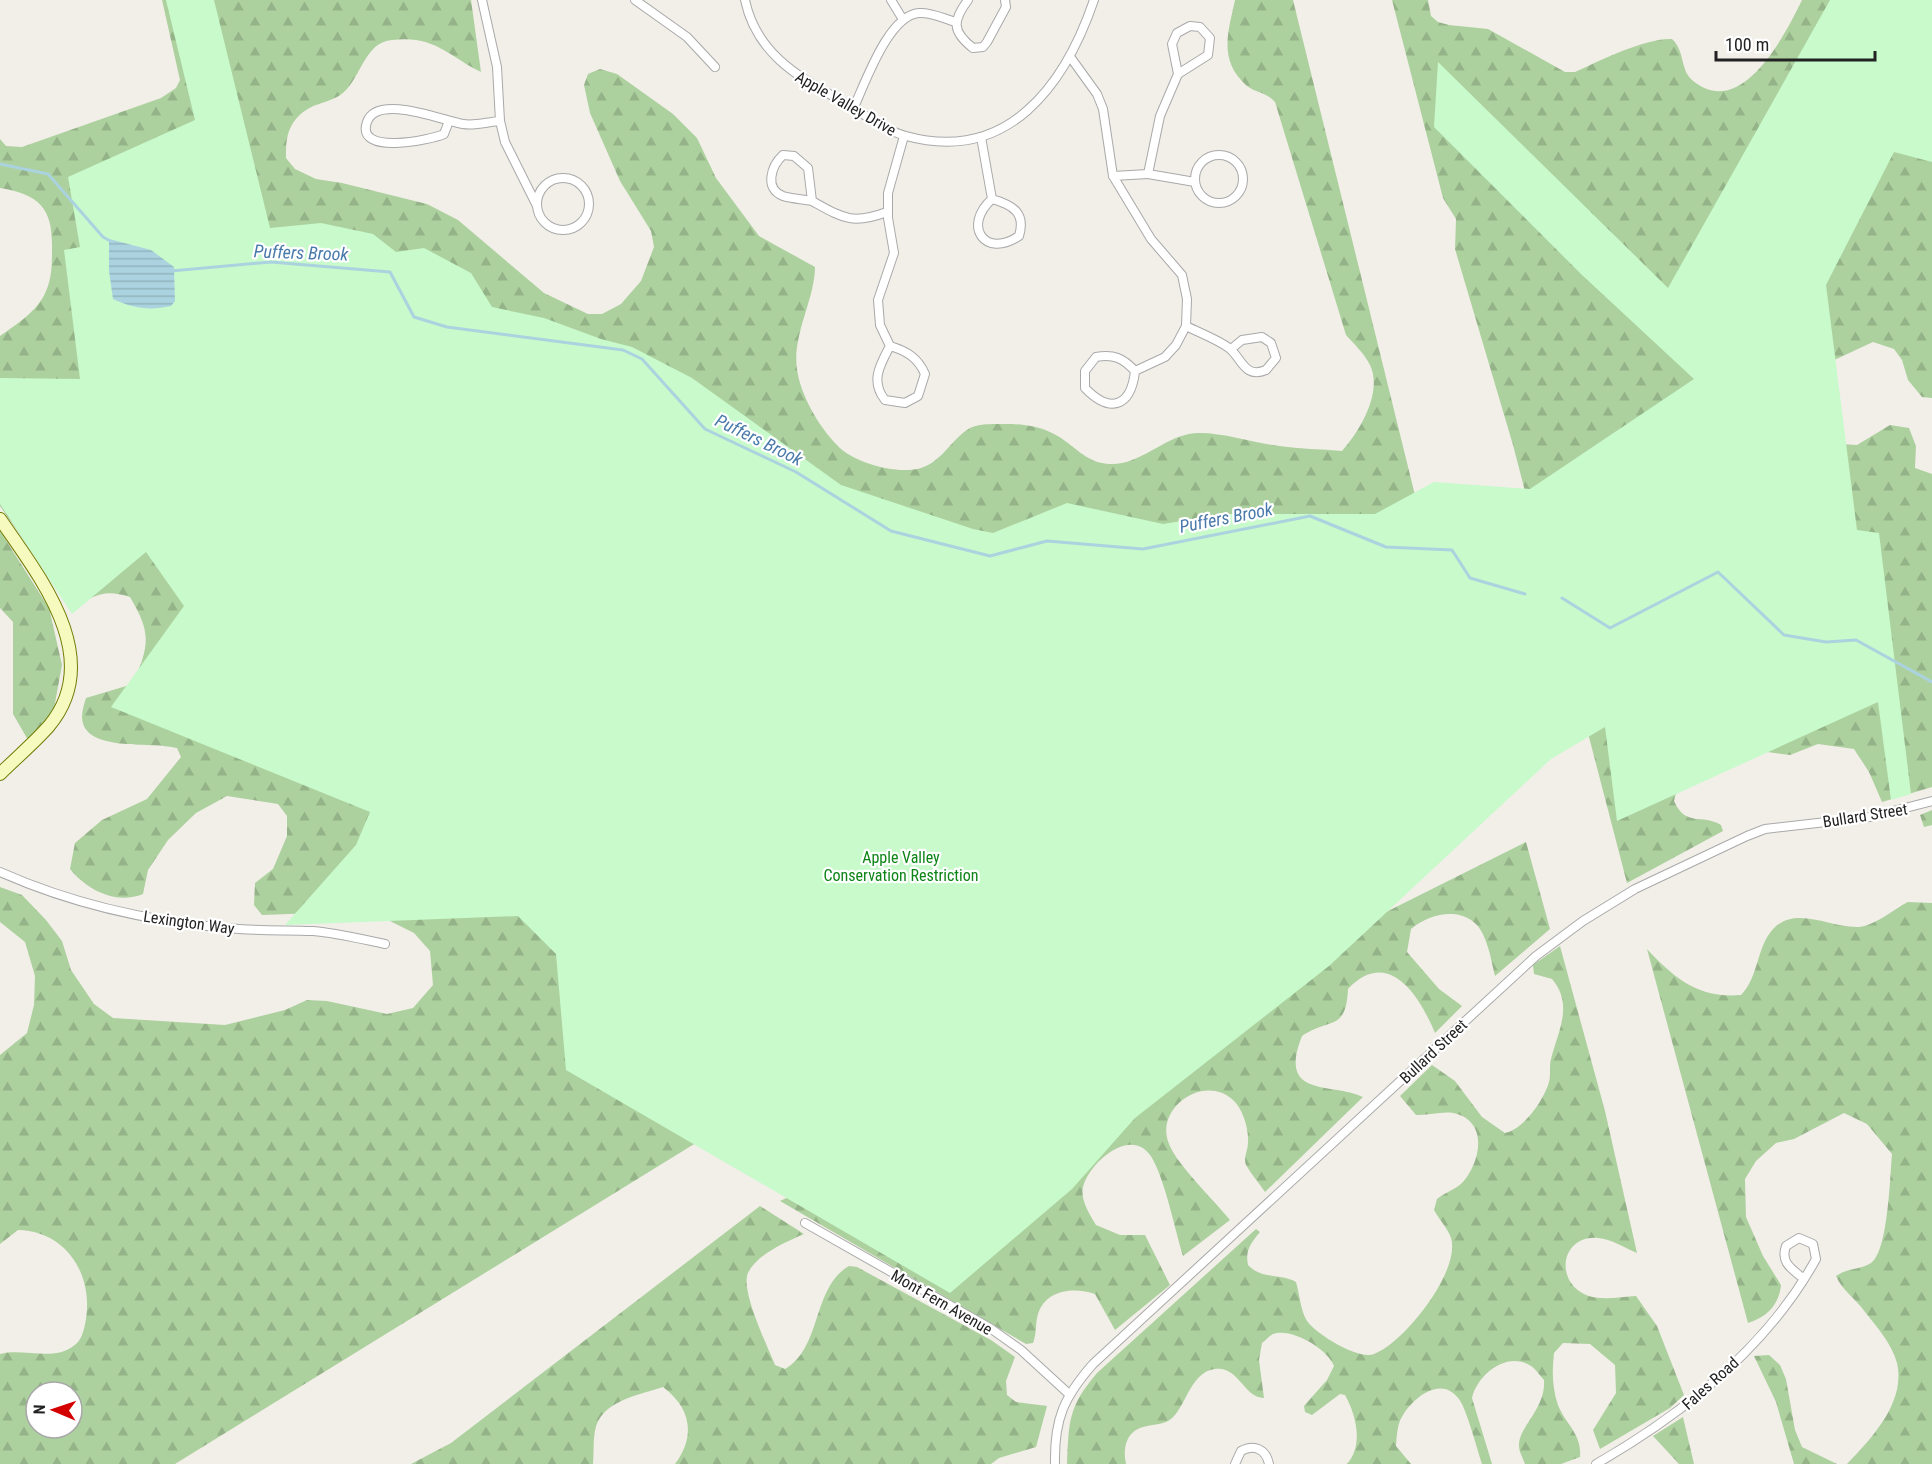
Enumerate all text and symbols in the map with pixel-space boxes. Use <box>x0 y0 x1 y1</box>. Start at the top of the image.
scale bar <box>1716 24 1875 62</box>
text: 100 m <box>1725 34 1769 55</box>
street label: Apple Valley Drive <box>792 67 899 140</box>
water label: Puffers Brook <box>253 240 350 265</box>
water label: Puffers Brook <box>712 409 807 470</box>
water label: Puffers Brook <box>1177 498 1275 537</box>
street label: Bullard Street <box>1821 799 1909 832</box>
park label: Apple Valley Conservation Restriction <box>823 848 979 885</box>
street label: Lexington Way <box>142 907 236 938</box>
street label: Bullard Street <box>1396 1015 1471 1087</box>
street label: Mont Fern Avenue <box>888 1266 996 1339</box>
street label: Fales Road <box>1678 1353 1742 1414</box>
north arrow <box>24 1380 84 1440</box>
text: N <box>30 1404 49 1415</box>

